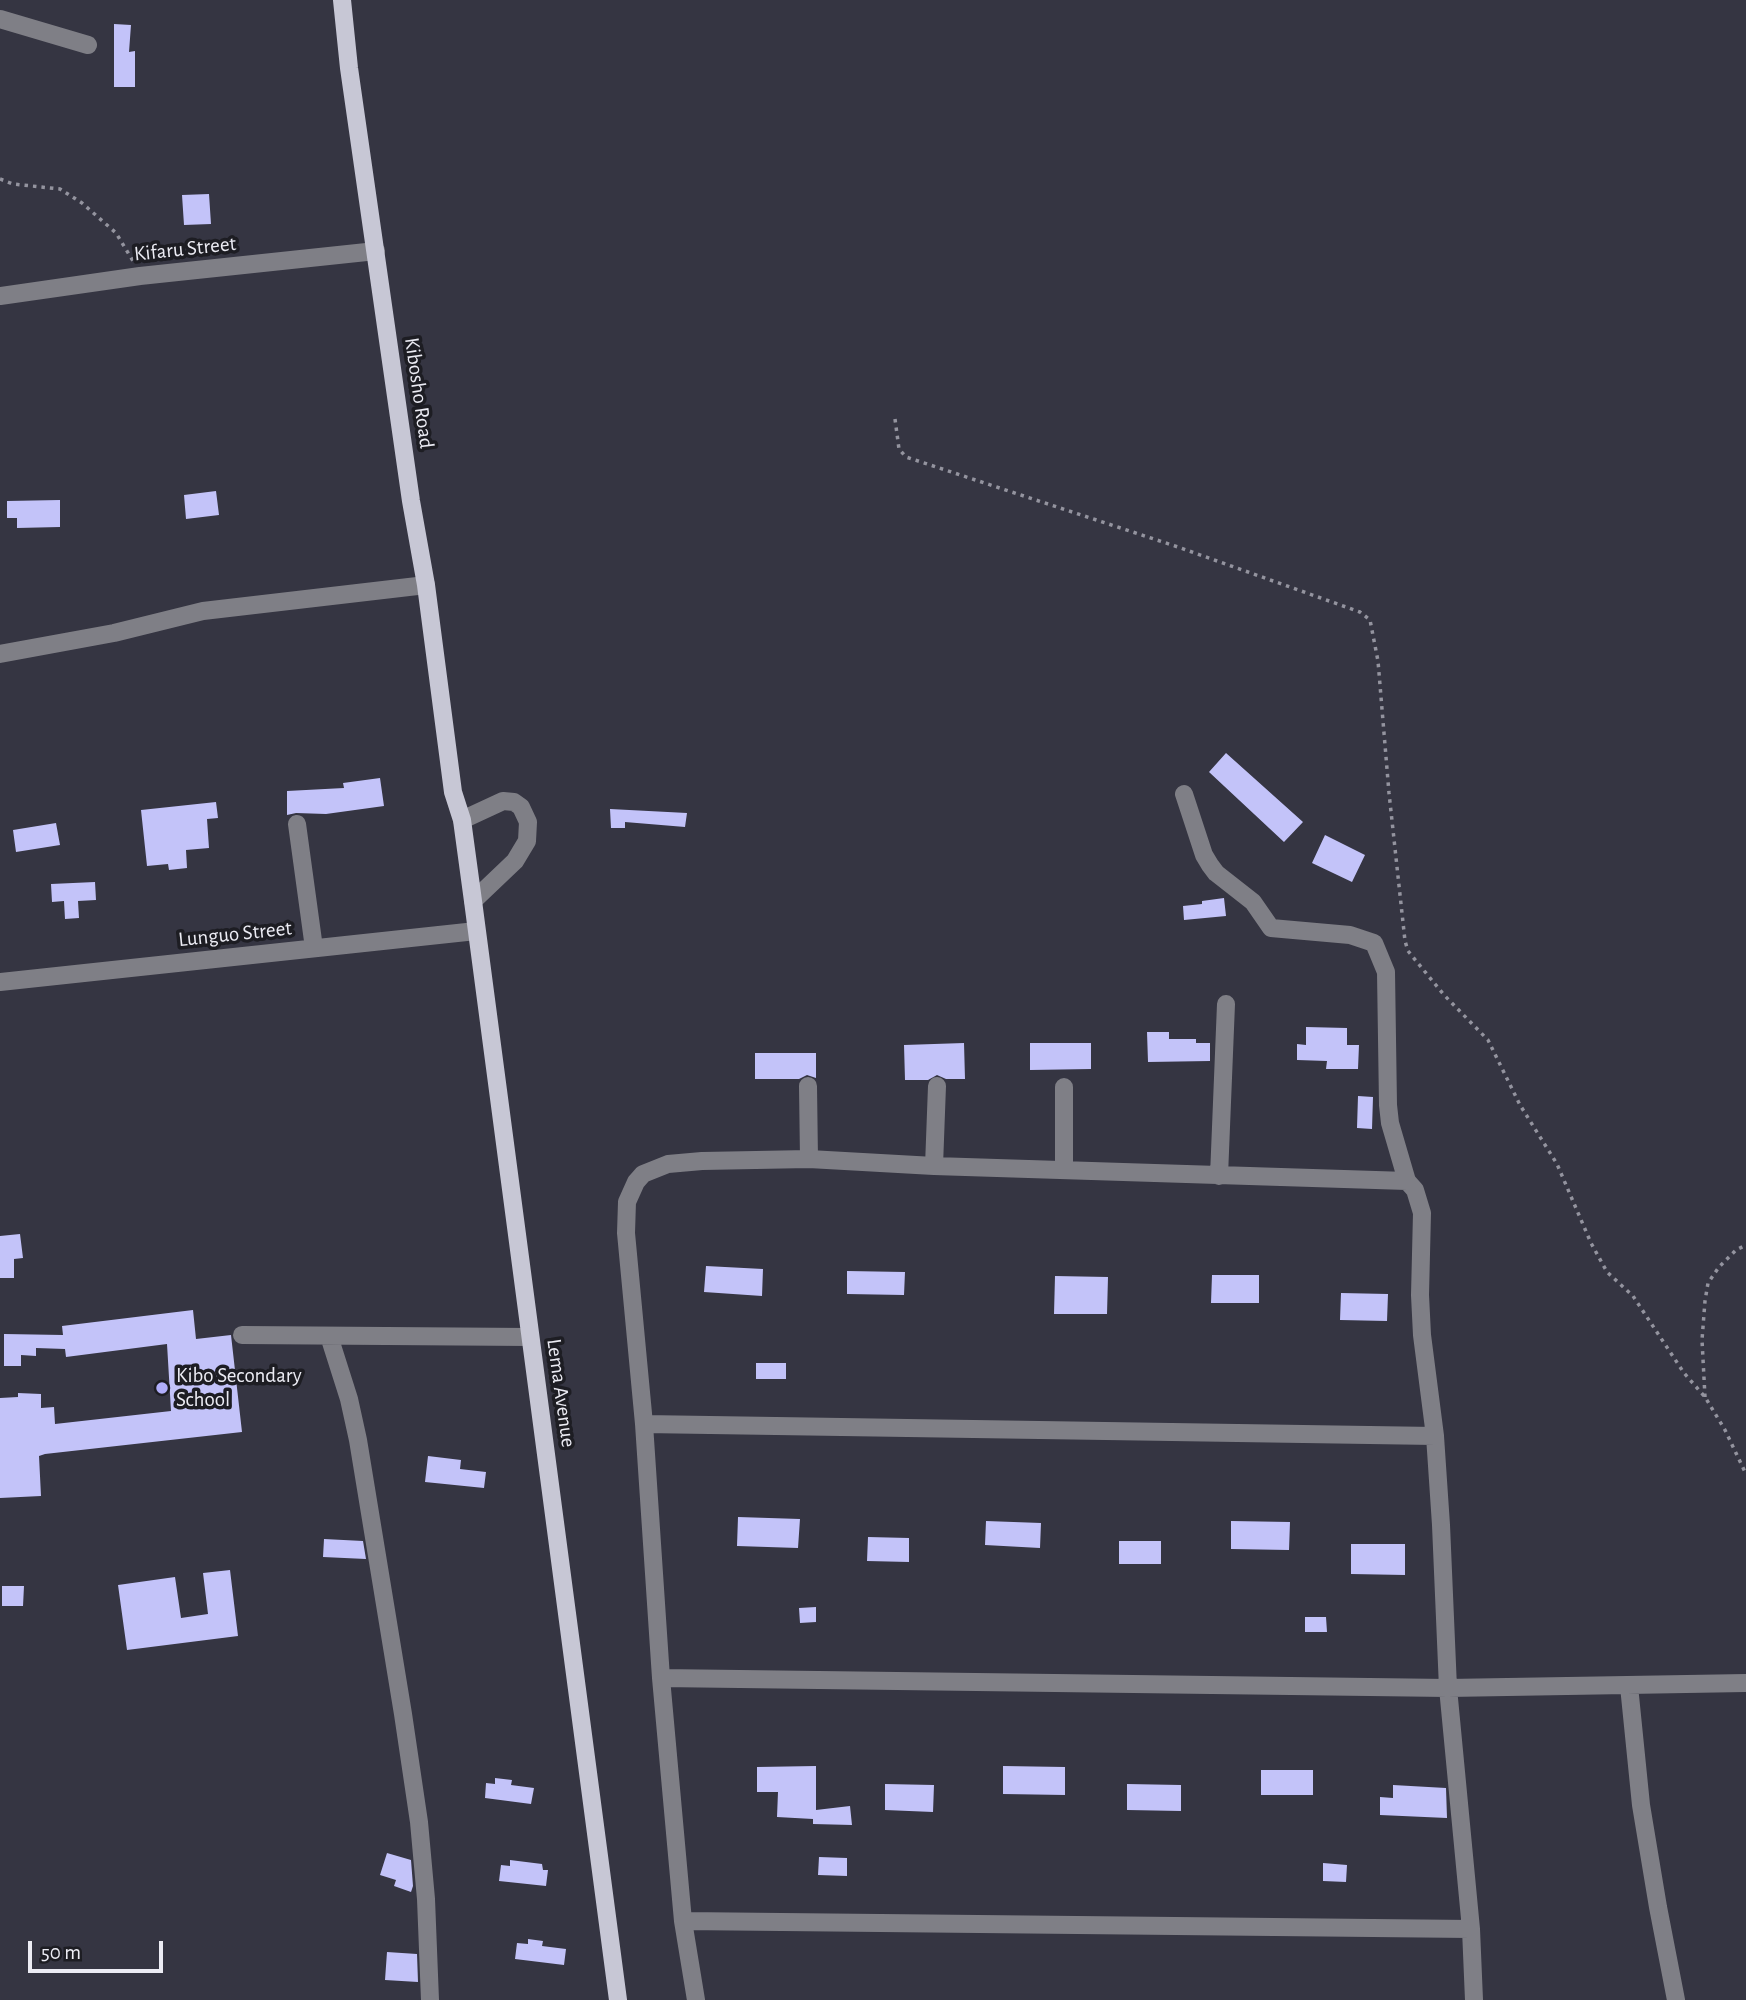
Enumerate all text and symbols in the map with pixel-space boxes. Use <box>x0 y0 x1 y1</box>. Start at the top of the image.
street label: Kifaru Street <box>133 231 237 267</box>
street label: Kibosho Road <box>399 336 439 450</box>
street label: Lunguo Street <box>177 916 293 952</box>
street label: Lema Avenue <box>541 1337 581 1449</box>
place label: Kibo Secondary School <box>176 1363 302 1413</box>
marker: Kibo Secondary School <box>154 1380 170 1396</box>
scale bar <box>32 1926 166 1970</box>
text: 50 m <box>41 1942 81 1963</box>

